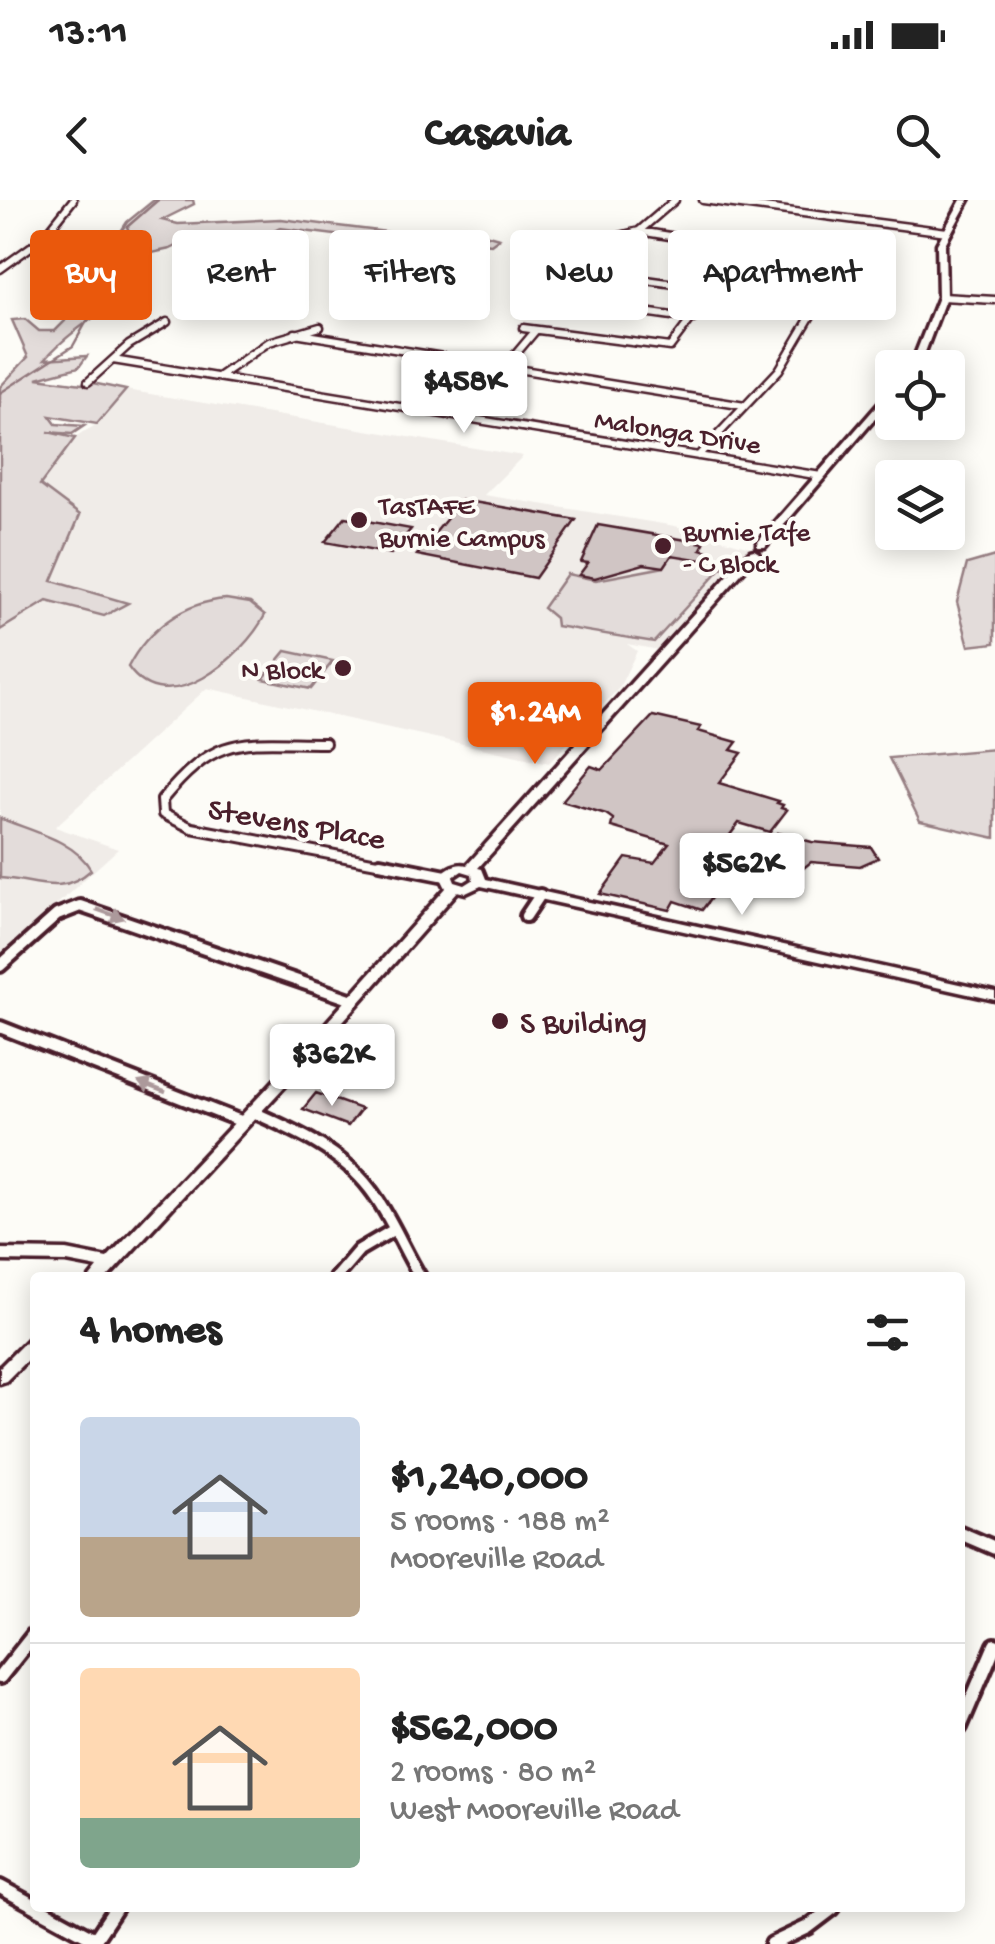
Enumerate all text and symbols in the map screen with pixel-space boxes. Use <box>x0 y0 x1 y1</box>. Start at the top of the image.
text: 13:11 <box>50 13 128 57</box>
icon: back <box>50 108 105 163</box>
icon: search <box>890 108 945 163</box>
text: Casavia <box>425 109 570 162</box>
chip: Buy <box>30 230 152 320</box>
chip: Rent <box>172 230 309 320</box>
chip: Filters <box>329 230 490 320</box>
chip: New <box>510 230 648 320</box>
chip: Apartment <box>668 230 896 320</box>
map controls <box>875 350 965 550</box>
button: locate <box>875 350 965 440</box>
pin: $458K <box>394 351 534 436</box>
text: $458K <box>423 364 505 402</box>
street label: Malonga Drive <box>592 405 763 464</box>
button: layers <box>875 460 965 550</box>
place label: TasTAFE Burnie Campus <box>377 492 545 557</box>
marker: TasTAFE Burnie Campus <box>348 509 370 531</box>
place label: Burnie Tafe - C Block <box>682 518 811 583</box>
marker: Burnie Tafe - C Block <box>652 535 674 557</box>
place label: N Block <box>241 656 326 689</box>
marker: N Block <box>332 657 354 679</box>
pin: $1.24M <box>454 682 616 767</box>
text: $1.24M <box>490 695 580 733</box>
street label: Stevens Place <box>204 793 388 861</box>
pin: $562K <box>672 833 812 918</box>
text: $562K <box>702 846 782 884</box>
one-way arrow <box>95 907 125 922</box>
place label: S Building <box>520 1007 647 1045</box>
marker: S Building <box>489 1010 511 1032</box>
pin: $362K <box>262 1024 402 1109</box>
text: $362K <box>292 1037 372 1075</box>
one-way arrow <box>137 1078 167 1094</box>
icon: filters <box>860 1305 915 1360</box>
text: 4 homes <box>80 1308 221 1357</box>
text: $1,240,000 <box>390 1455 588 1504</box>
icon: home <box>160 1457 280 1577</box>
text: 5 rooms · 188 m² <box>390 1504 610 1542</box>
text: Mooreville Road <box>390 1542 602 1580</box>
text: $562,000 <box>390 1706 558 1755</box>
icon: home <box>160 1708 280 1828</box>
text: 2 rooms · 80 m² <box>390 1755 596 1793</box>
text: West Mooreville Road <box>390 1793 679 1831</box>

